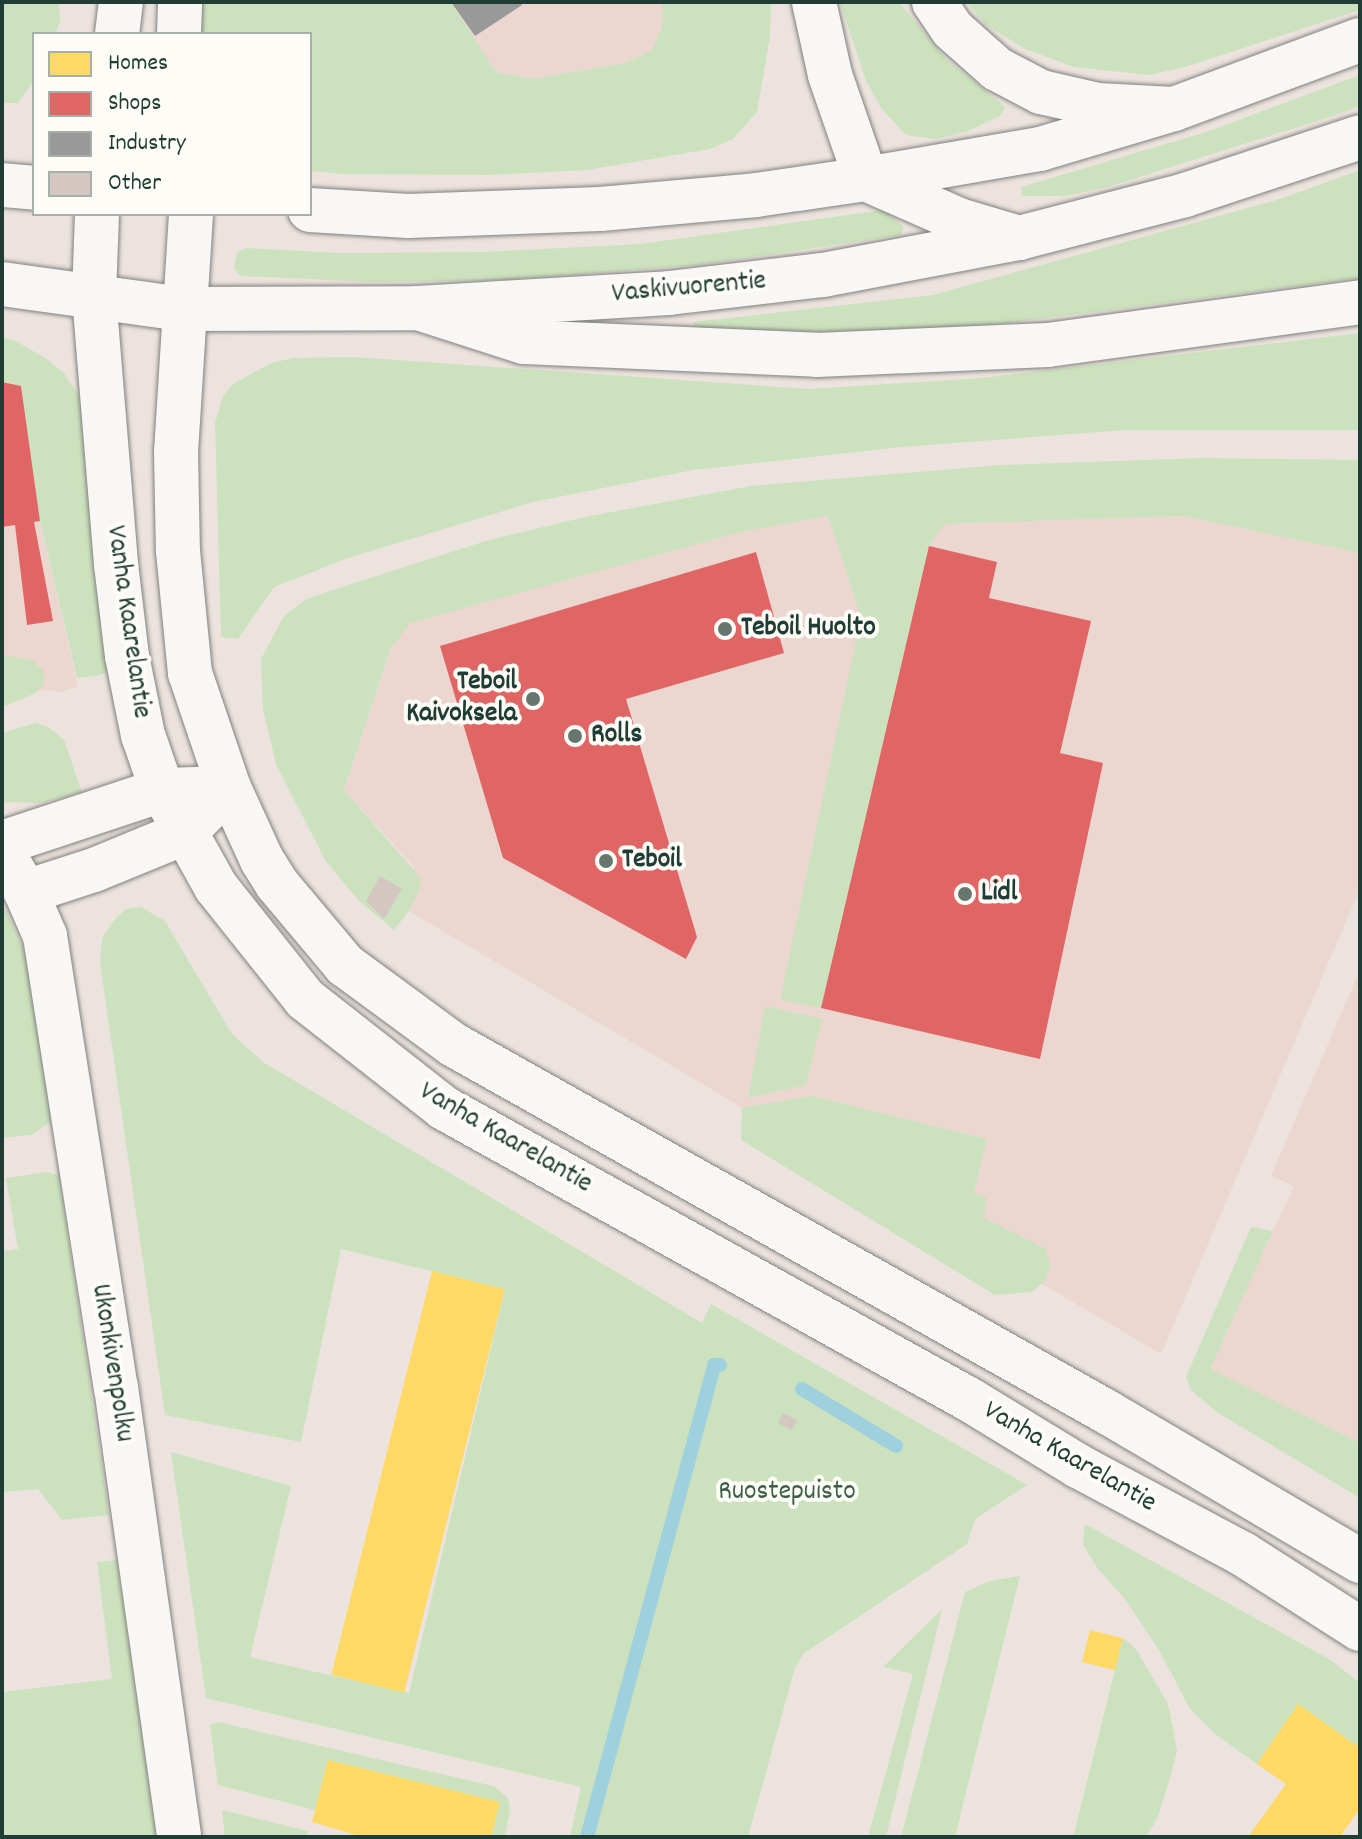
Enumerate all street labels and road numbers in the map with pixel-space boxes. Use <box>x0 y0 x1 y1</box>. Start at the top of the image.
street label: Vaskivuorentie <box>611 266 767 312</box>
street label: Vanha Kaarelantie <box>97 523 157 721</box>
street label: Vanha Kaarelantie <box>412 1076 598 1202</box>
street label: Ukonkivenpolku <box>82 1282 140 1444</box>
street label: Vanha Kaarelantie <box>976 1395 1162 1521</box>

